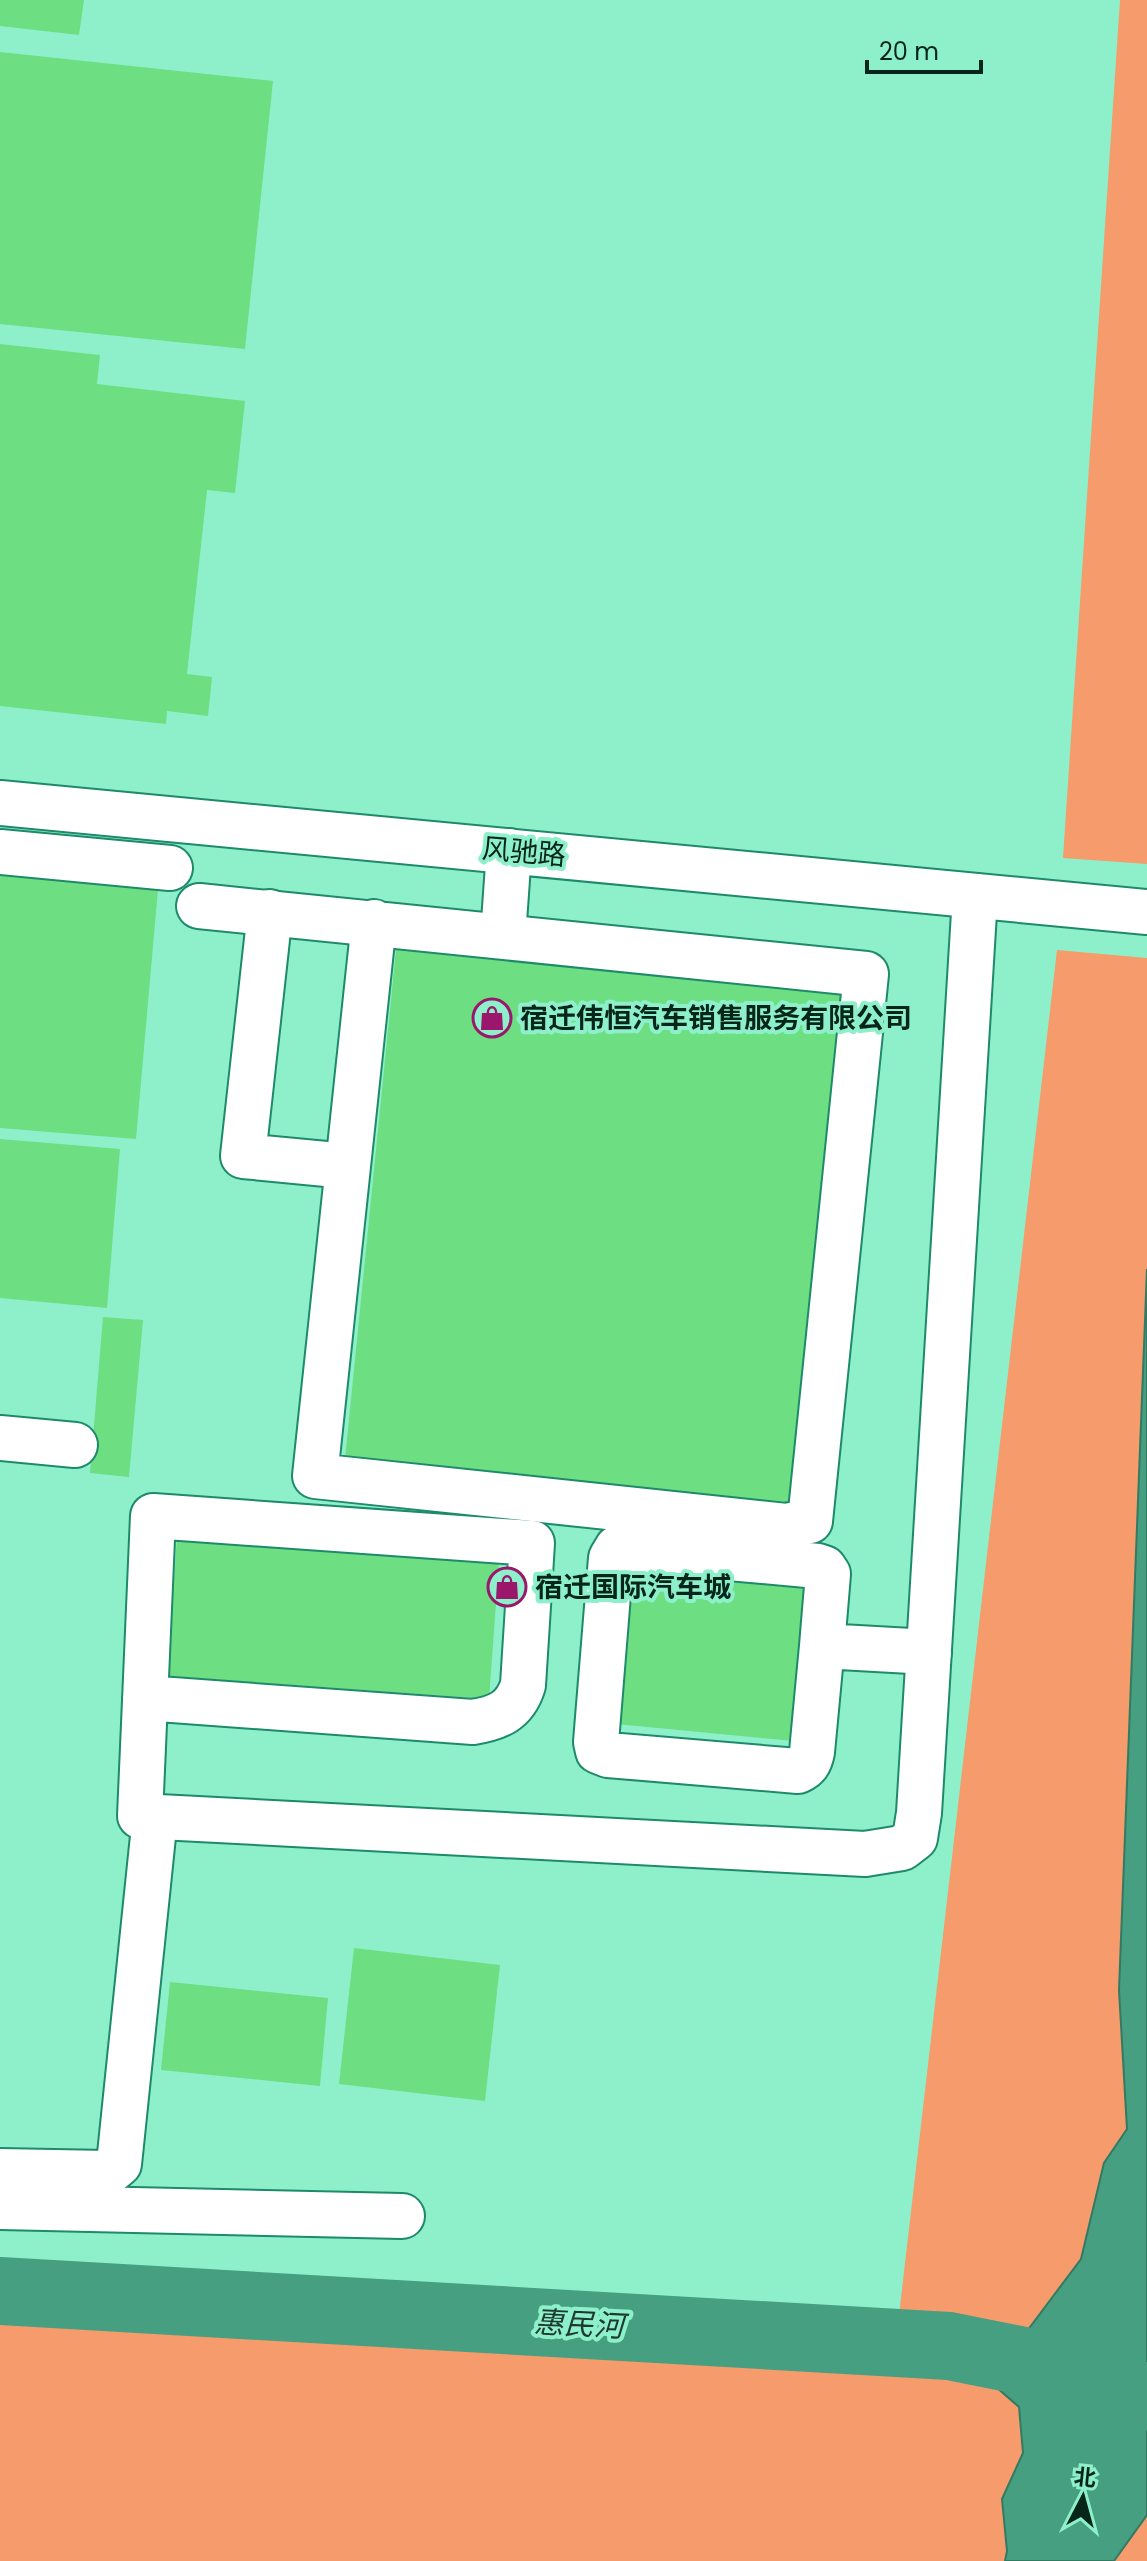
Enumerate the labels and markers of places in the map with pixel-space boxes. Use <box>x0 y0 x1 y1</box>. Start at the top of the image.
shop icon: 宿迁伟恒汽车销售服务有限公司 <box>471 997 513 1039</box>
place label: 宿迁伟恒汽车销售服务有限公司 <box>520 999 912 1038</box>
shop icon: 宿迁国际汽车城 <box>486 1566 528 1608</box>
place label: 宿迁国际汽车城 <box>535 1568 731 1607</box>

